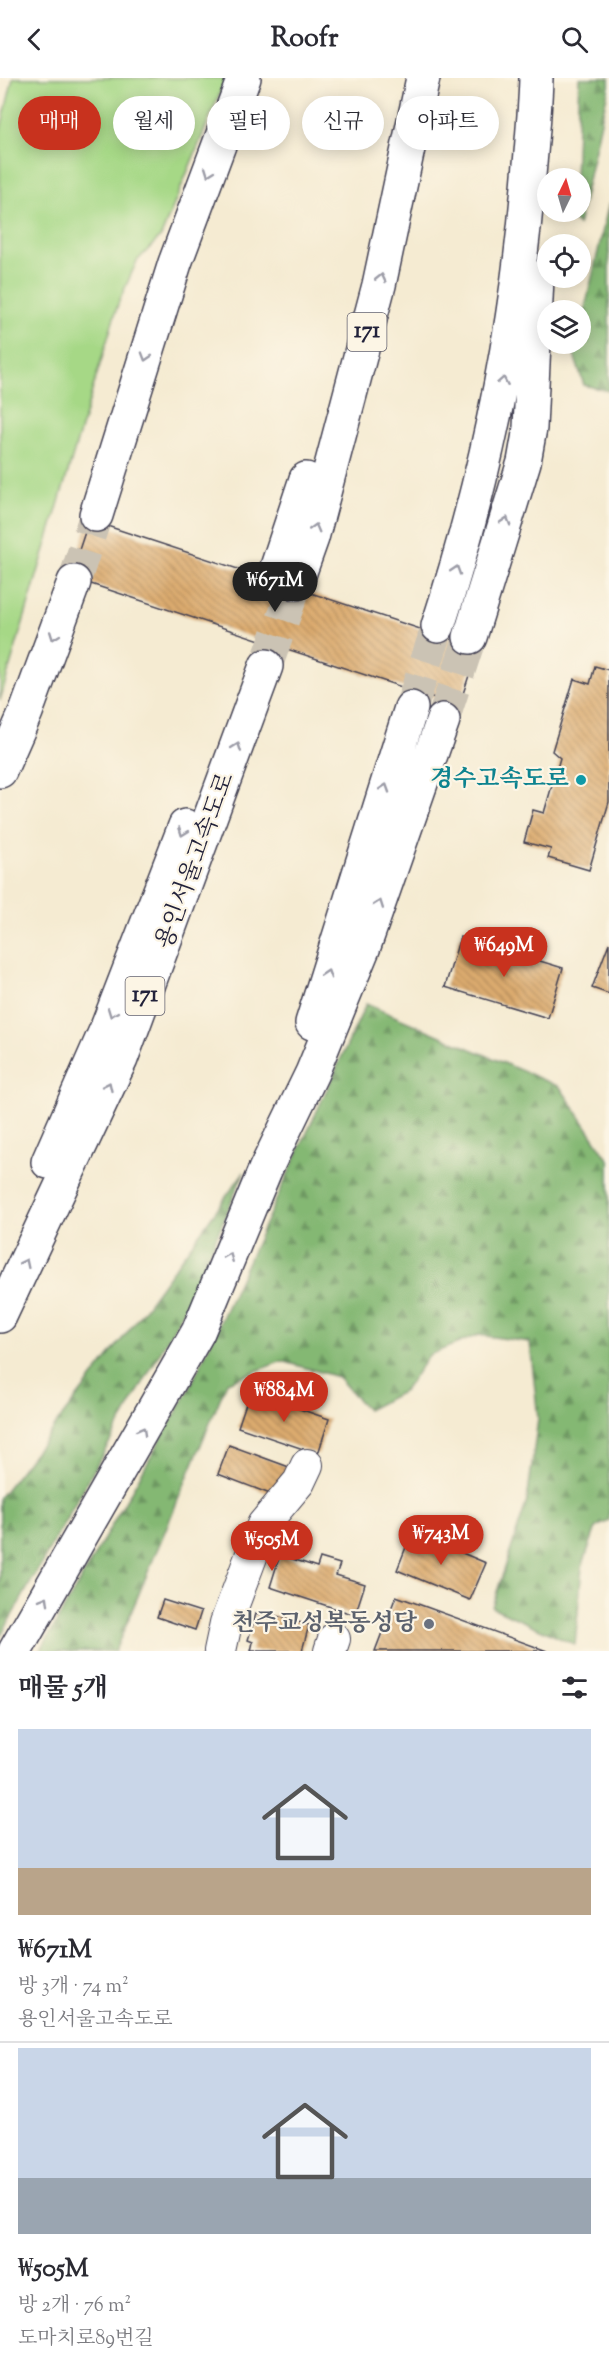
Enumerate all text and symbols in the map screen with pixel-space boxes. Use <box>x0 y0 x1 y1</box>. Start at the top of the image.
text: Roofr <box>271 20 338 59</box>
icon: back <box>18 23 51 56</box>
icon: search <box>558 23 591 56</box>
chip: 매매 <box>18 96 101 150</box>
chip: 월세 <box>113 96 195 150</box>
chip: 필터 <box>207 96 290 150</box>
chip: 신규 <box>302 96 384 150</box>
chip: 아파트 <box>396 96 499 150</box>
one-way arrow <box>204 166 217 177</box>
north arrow <box>537 168 591 222</box>
map controls <box>537 168 591 354</box>
button: locate <box>537 234 591 288</box>
one-way arrow <box>373 274 386 284</box>
button: layers <box>537 300 591 354</box>
road number: 171 <box>348 313 386 351</box>
one-way arrow <box>141 351 153 362</box>
one-way arrow <box>496 376 509 386</box>
one-way arrow <box>499 516 512 527</box>
one-way arrow <box>308 523 320 534</box>
pin: ₩671M <box>233 562 317 613</box>
one-way arrow <box>449 565 461 576</box>
text: ₩671M <box>247 567 303 596</box>
one-way arrow <box>48 631 61 641</box>
one-way arrow <box>230 742 243 753</box>
place label: 경수고속도로 <box>430 763 569 797</box>
street label: 용인서울고속도로 <box>148 768 244 954</box>
marker: 경수고속도로 <box>574 773 588 787</box>
one-way arrow <box>378 783 391 794</box>
one-way arrow <box>178 825 190 836</box>
one-way arrow <box>372 900 384 911</box>
pin: ₩649M <box>462 927 546 978</box>
text: ₩649M <box>474 932 534 961</box>
one-way arrow <box>320 969 332 980</box>
road number: 171 <box>126 977 164 1015</box>
one-way arrow <box>107 1008 120 1018</box>
one-way arrow <box>100 1082 112 1093</box>
one-way arrow <box>222 1253 234 1264</box>
one-way arrow <box>18 1258 30 1269</box>
pin: ₩884M <box>242 1372 326 1423</box>
text: ₩884M <box>254 1377 314 1406</box>
one-way arrow <box>135 1427 146 1438</box>
pin: ₩743M <box>399 1515 483 1566</box>
text: ₩743M <box>413 1520 469 1549</box>
pin: ₩505M <box>230 1521 314 1572</box>
text: ₩505M <box>245 1526 299 1555</box>
one-way arrow <box>37 1596 49 1606</box>
place label: 천주교성복동성당 <box>232 1607 418 1641</box>
marker: 천주교성복동성당 <box>422 1617 436 1631</box>
text: 매물 5개 <box>18 1671 108 1708</box>
icon: filters <box>558 1671 591 1704</box>
icon: home <box>251 1768 359 1876</box>
text: ₩671M <box>18 1932 92 1969</box>
text: 방 3개 · 74 m² <box>18 1973 129 2002</box>
text: 용인서울고속도로 <box>18 2006 173 2035</box>
icon: home <box>251 2087 359 2195</box>
text: ₩505M <box>18 2251 89 2288</box>
text: 방 2개 · 76 m² <box>18 2292 131 2321</box>
text: 도마치로89번길 <box>18 2325 154 2354</box>

